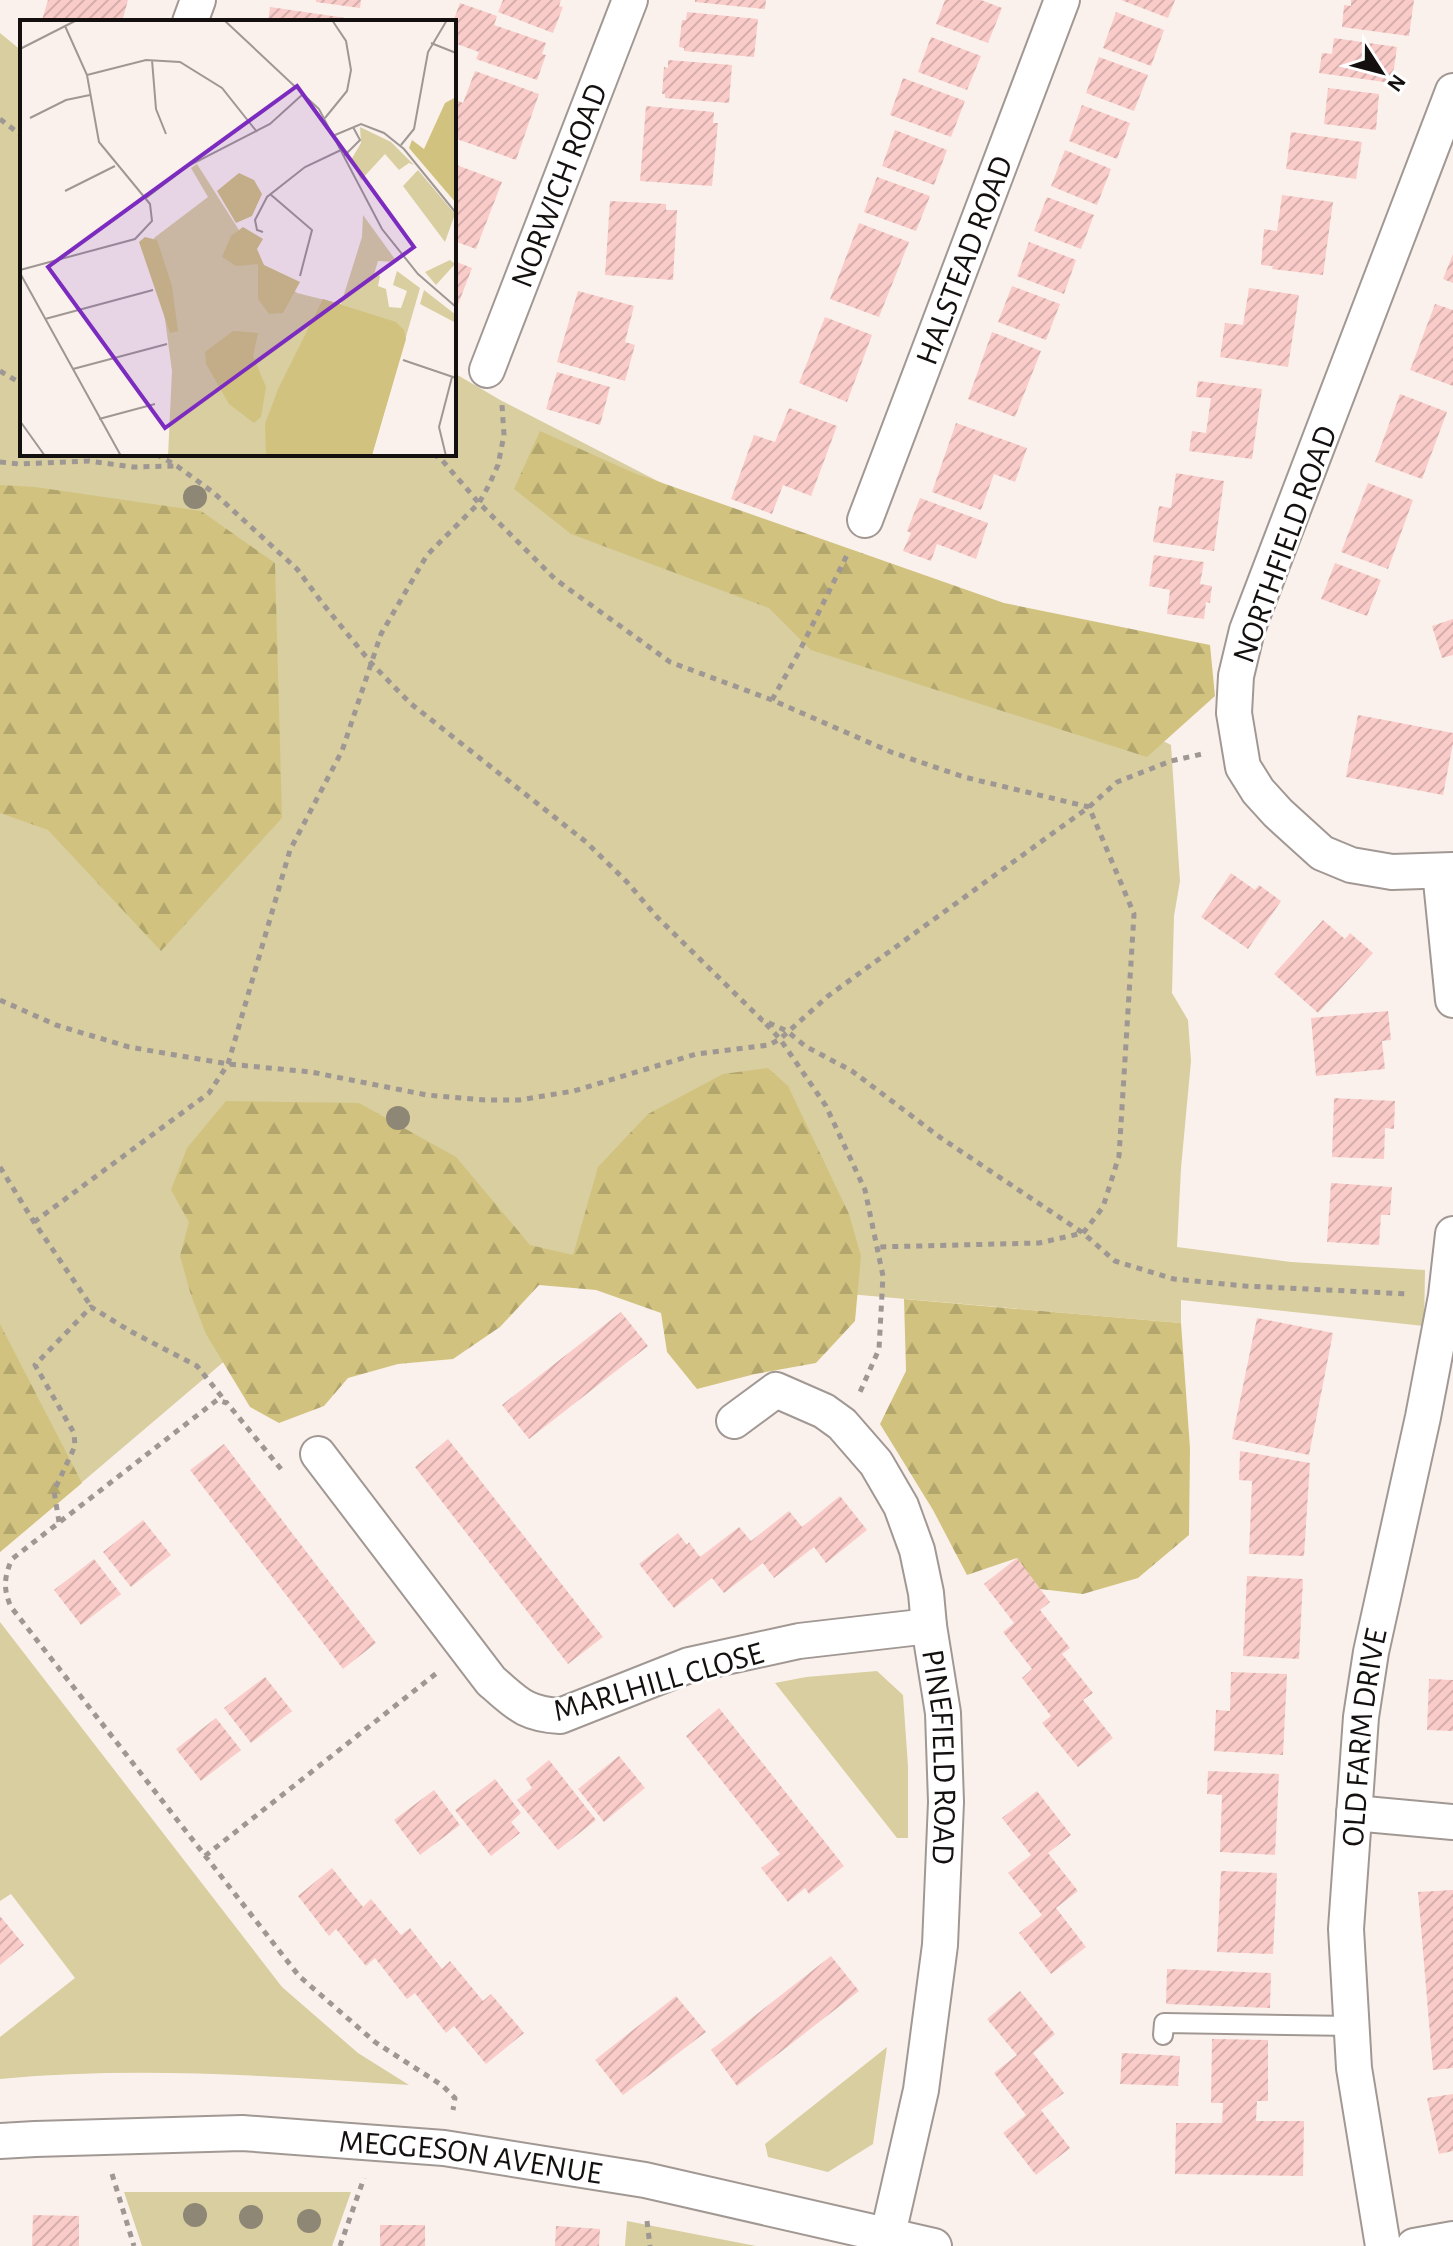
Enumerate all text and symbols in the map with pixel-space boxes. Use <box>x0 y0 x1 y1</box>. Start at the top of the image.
inset map <box>20 20 456 456</box>
north arrow <box>1341 32 1421 112</box>
text: N <box>1383 71 1410 96</box>
street label: NORWICH ROAD <box>506 79 613 292</box>
street label: HALSTEAD ROAD <box>910 152 1018 369</box>
street label: NORTHFIELD ROAD <box>1227 422 1343 667</box>
street label: OLD FARM DRIVE <box>1337 1625 1393 1848</box>
street label: MARLHILL CLOSE <box>550 1637 767 1727</box>
street label: PINEFIELD ROAD <box>916 1647 961 1865</box>
street label: MEGGESON AVENUE <box>338 2125 604 2190</box>

